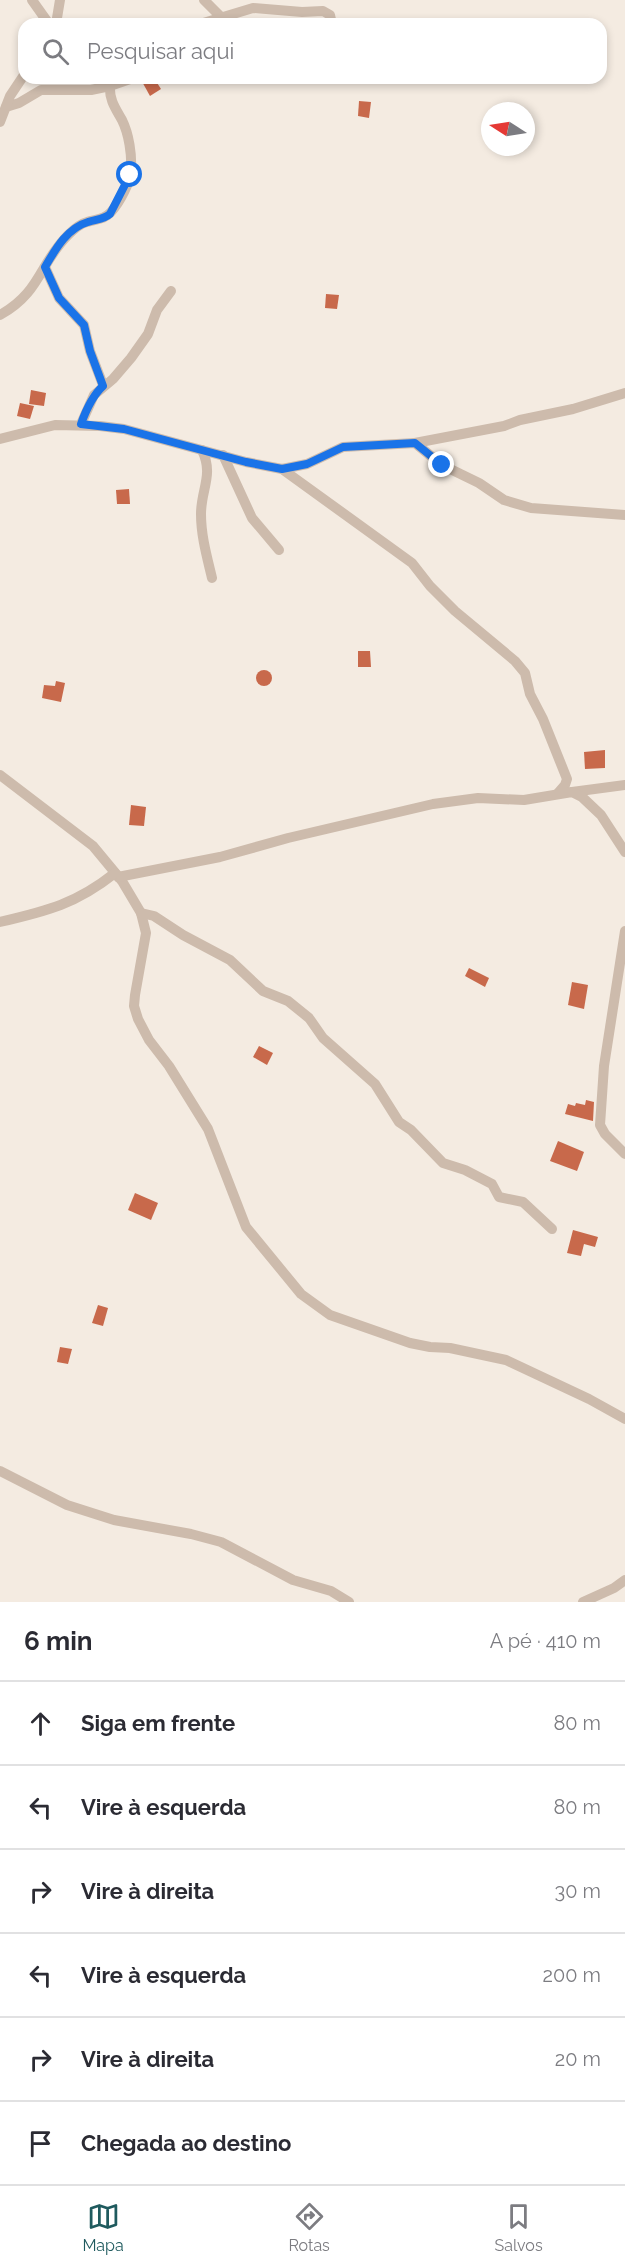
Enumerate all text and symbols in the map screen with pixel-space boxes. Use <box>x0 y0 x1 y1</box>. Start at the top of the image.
search box <box>18 18 607 84</box>
icon: search <box>39 35 72 68</box>
text: Pesquisar aqui <box>87 38 234 64</box>
north arrow <box>481 102 535 156</box>
route start <box>116 161 142 187</box>
route end <box>428 451 454 477</box>
text: 6 min <box>24 1626 93 1656</box>
text: A pé · 410 m <box>490 1629 601 1653</box>
icon: ahead <box>24 1707 57 1740</box>
text: Siga em frente <box>81 1710 235 1736</box>
text: 80 m <box>553 1711 601 1735</box>
icon: left <box>24 1791 57 1824</box>
text: Vire à esquerda <box>81 1794 246 1820</box>
text: 80 m <box>553 1795 601 1819</box>
icon: right <box>24 1875 57 1908</box>
text: Vire à direita <box>81 1878 214 1904</box>
text: 30 m <box>555 1879 601 1903</box>
icon: left <box>24 1959 57 1992</box>
text: Vire à esquerda <box>81 1962 246 1988</box>
text: 200 m <box>543 1963 601 1987</box>
icon: right <box>24 2043 57 2076</box>
text: Vire à direita <box>81 2046 214 2072</box>
text: 20 m <box>555 2047 601 2071</box>
icon: arrive <box>24 2127 57 2160</box>
text: Chegada ao destino <box>81 2130 291 2156</box>
tab: Mapa <box>82 2200 124 2255</box>
tab: Rotas <box>288 2200 330 2255</box>
tab: Salvos <box>495 2200 543 2255</box>

